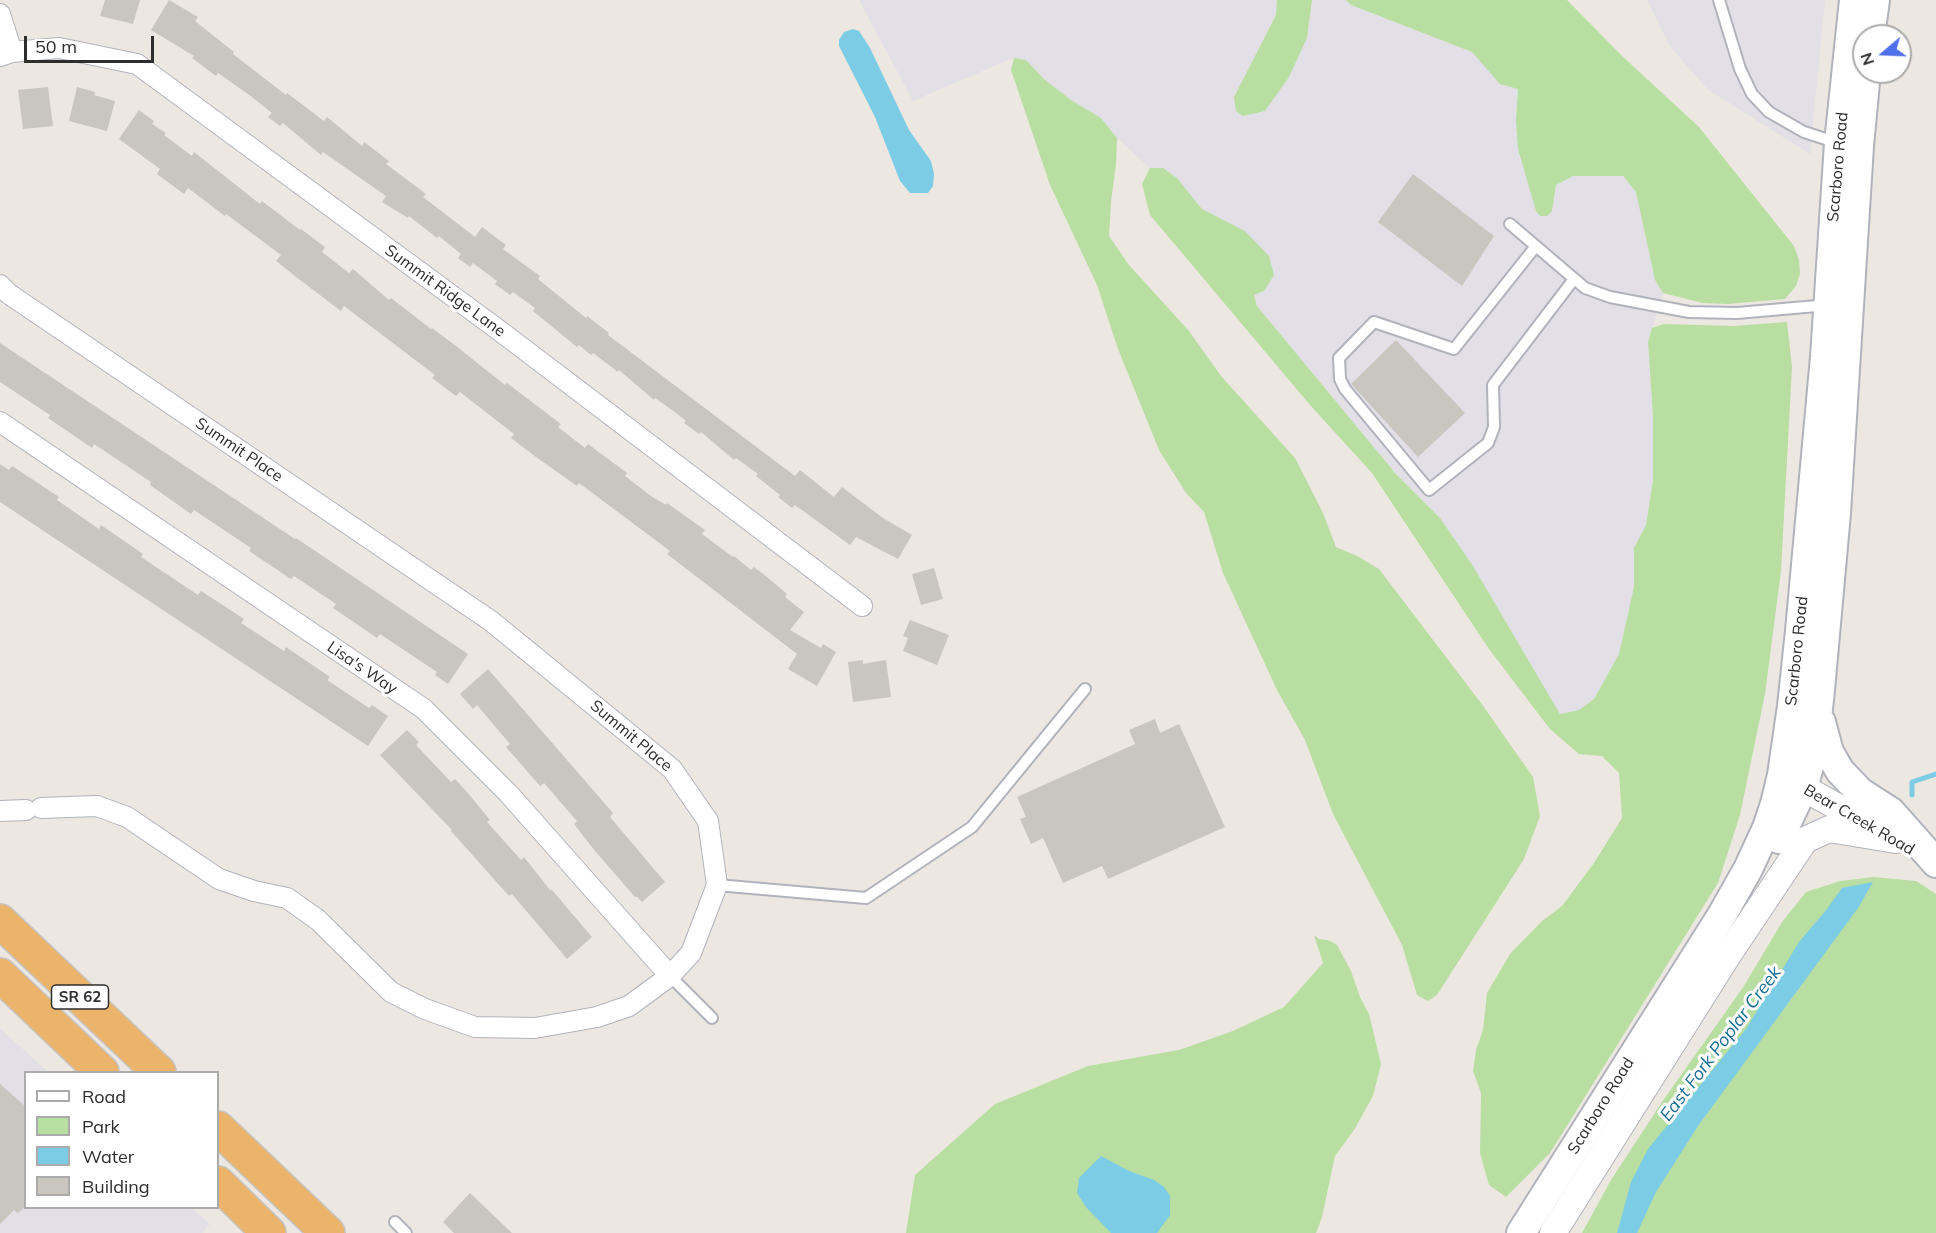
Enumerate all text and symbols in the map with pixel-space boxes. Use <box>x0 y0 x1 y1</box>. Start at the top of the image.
scale bar <box>27 24 158 62</box>
north arrow <box>1852 24 1912 84</box>
text: 50 m <box>35 35 77 58</box>
text: N <box>1855 50 1878 68</box>
street label: Scarboro Road <box>1824 111 1852 223</box>
street label: Summit Ridge Lane <box>381 241 509 341</box>
street label: Summit Place <box>192 414 286 486</box>
street label: Scarboro Road <box>1782 595 1812 707</box>
street label: Lisa's Way <box>323 638 401 698</box>
street label: Summit Place <box>586 696 676 776</box>
street label: Bear Creek Road <box>1800 780 1918 860</box>
water label: East Fork Poplar Creek <box>1656 962 1786 1126</box>
road number: SR 62 <box>52 985 109 1009</box>
street label: Scarboro Road <box>1564 1054 1638 1158</box>
legend <box>24 1071 219 1209</box>
text: Road <box>82 1085 126 1108</box>
text: Park <box>82 1115 120 1138</box>
text: Water <box>82 1145 134 1168</box>
text: Building <box>82 1175 150 1198</box>

